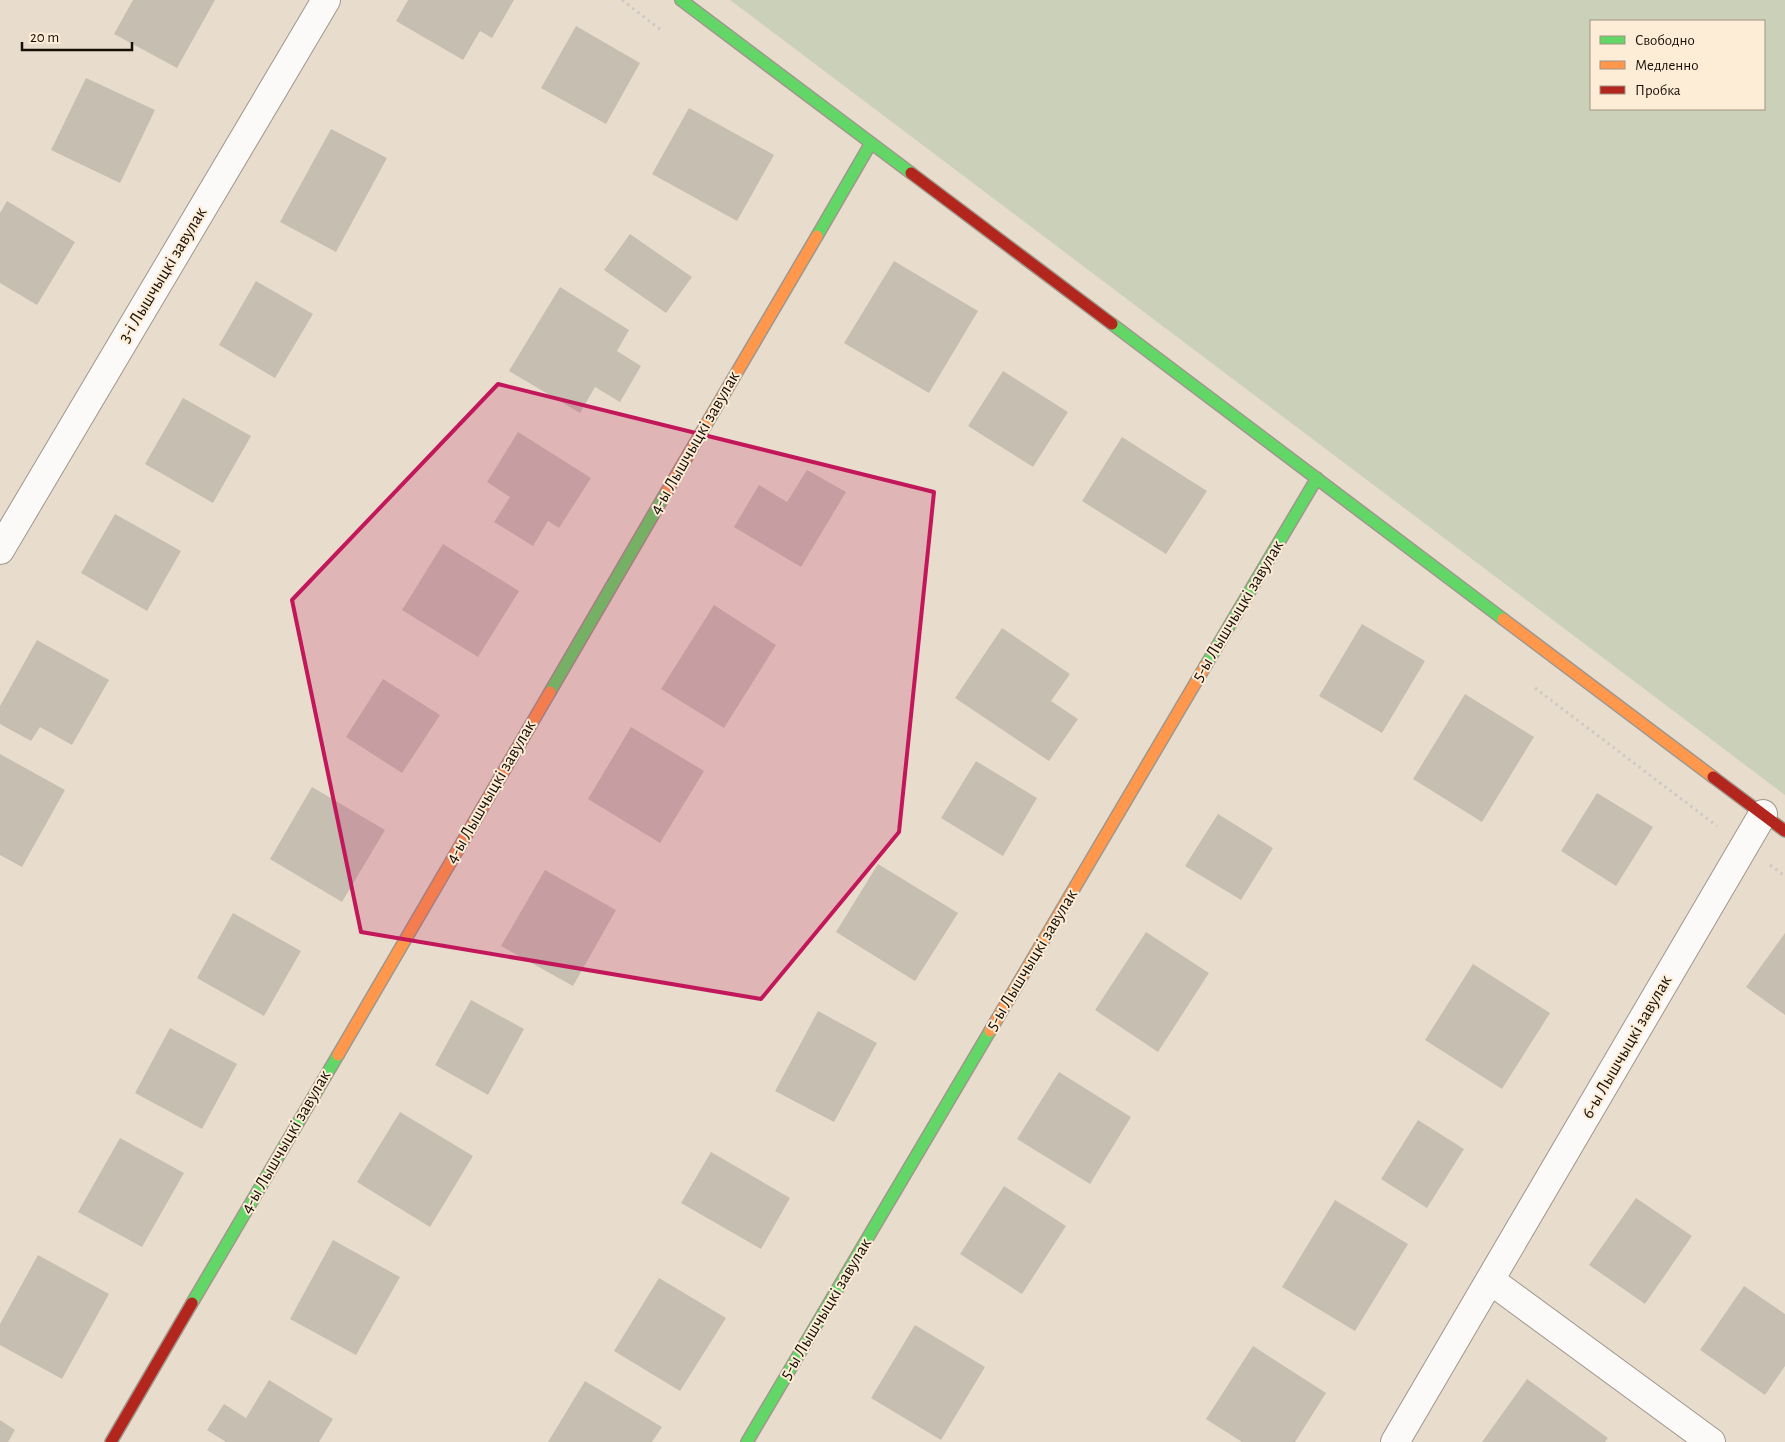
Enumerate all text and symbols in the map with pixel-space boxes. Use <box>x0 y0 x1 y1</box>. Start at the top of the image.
scale bar <box>22 20 132 52</box>
legend <box>1590 20 1765 110</box>
text: 20 m <box>30 30 59 45</box>
text: Свободно <box>1635 33 1695 48</box>
text: Медленно <box>1635 58 1699 73</box>
text: Пробка <box>1635 83 1681 98</box>
street label: 3-і Лышчыцкі завулак <box>116 204 211 346</box>
street label: 4-ы Лышчыцкі завулак <box>647 368 744 518</box>
street label: 5-ы Лышчыцкі завулак <box>1189 537 1288 685</box>
street label: 4-ы Лышчыцкі завулак <box>443 717 540 867</box>
street label: 5-ы Лышчыцкі завулак <box>983 886 1082 1034</box>
street label: 6-ы Лышчыцкі завулак <box>1579 972 1676 1122</box>
street label: 4-ы Лышчыцкі завулак <box>238 1067 335 1217</box>
street label: 5-ы Лышчыцкі завулак <box>777 1235 876 1383</box>

